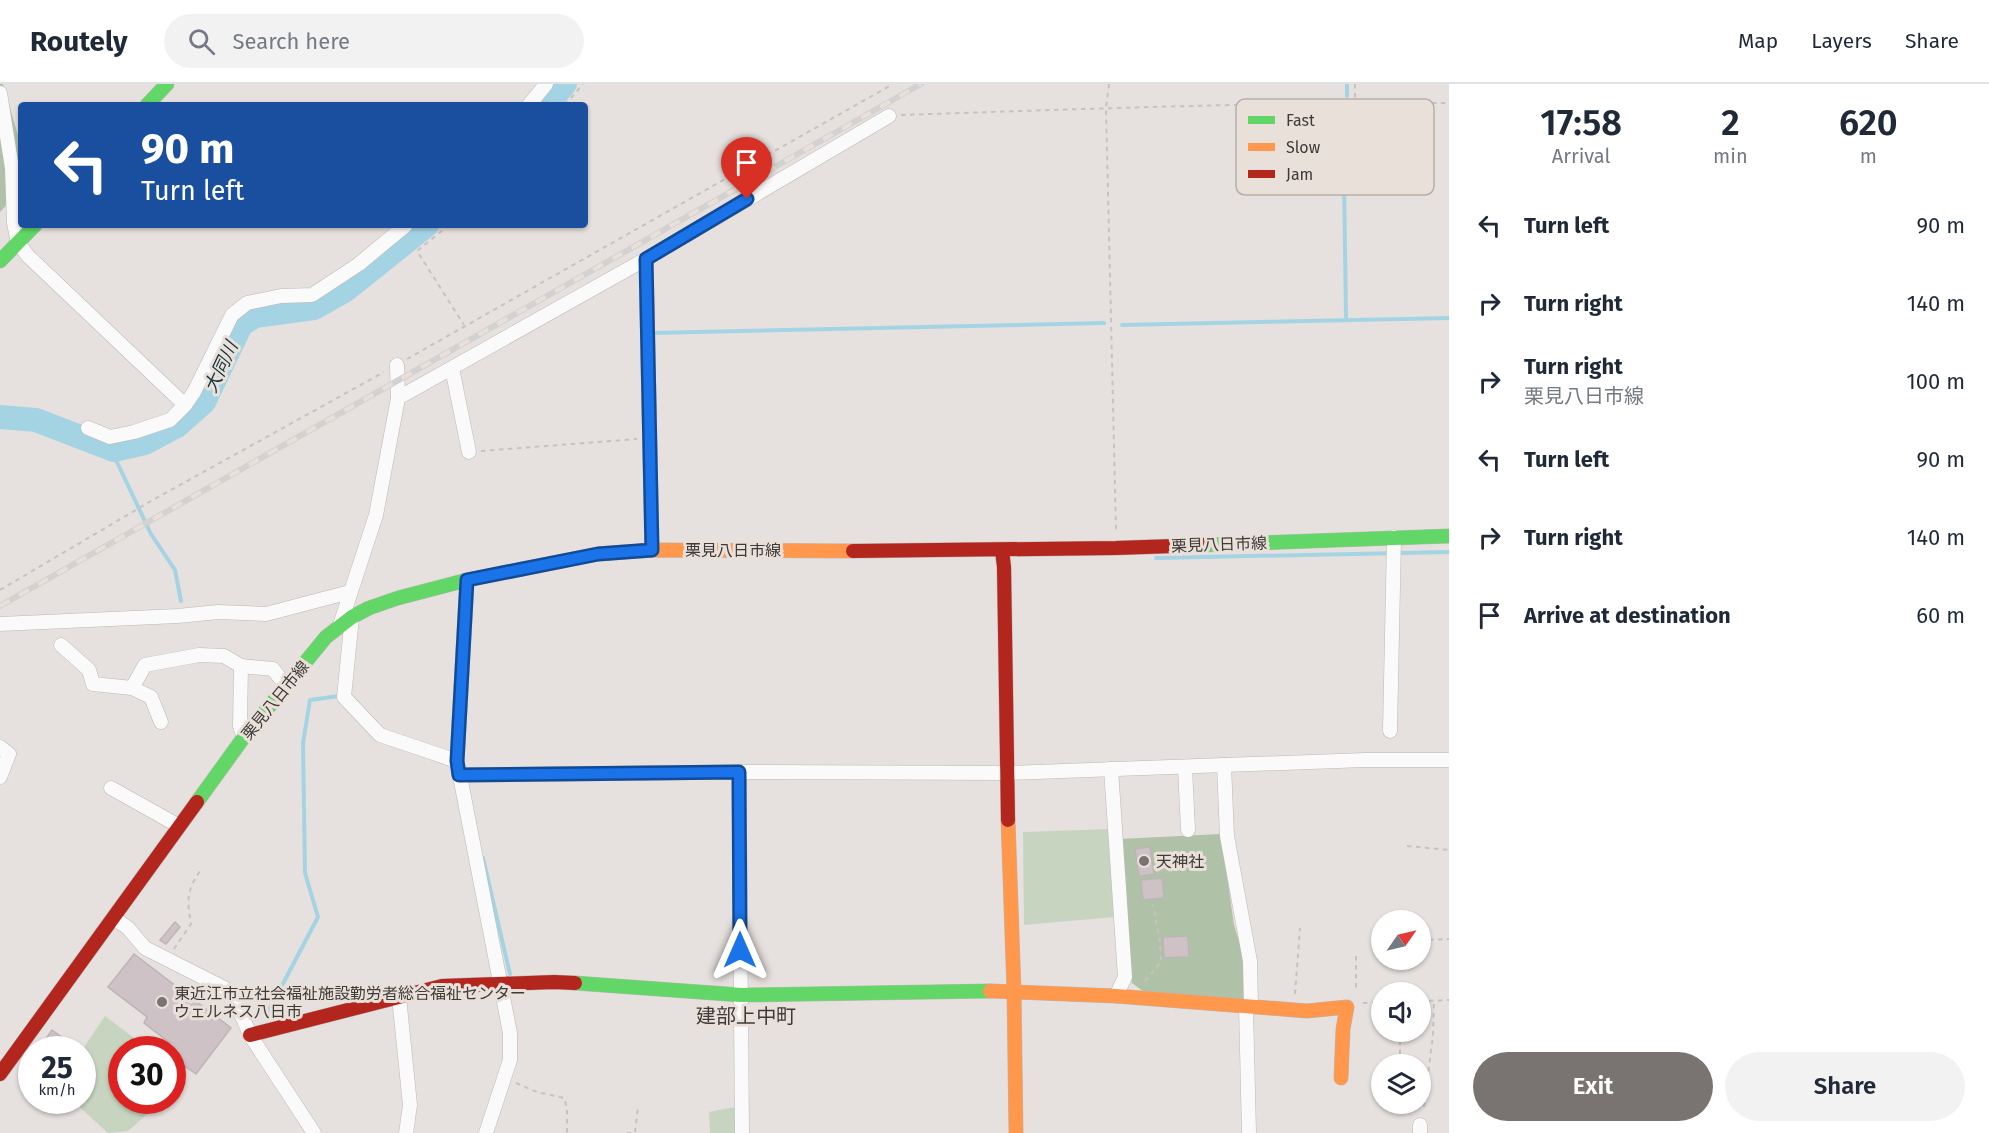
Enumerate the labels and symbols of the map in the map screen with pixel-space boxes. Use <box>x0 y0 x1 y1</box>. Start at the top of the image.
legend <box>1236 99 1434 195</box>
text: Fast <box>1286 111 1315 130</box>
pin <box>721 137 772 199</box>
text: Slow <box>1286 138 1321 157</box>
text: Jam <box>1286 165 1313 184</box>
water label: 大同川 <box>200 336 243 396</box>
street label: 栗見八日市線 <box>1171 533 1267 556</box>
street label: 栗見八日市線 <box>685 541 781 560</box>
street label: 栗見八日市線 <box>238 657 313 744</box>
place label: 天神社 <box>1156 852 1204 871</box>
marker: 天神社 <box>1137 854 1151 868</box>
north arrow <box>1371 910 1431 970</box>
position arrow <box>708 918 772 982</box>
place label: 東近江市立社会福祉施設勤労者総合福祉センター ウェルネス八日市 <box>174 984 526 1021</box>
marker: 東近江市立社会福祉施設勤労者総合福祉センター ウェルネス八日市 <box>155 995 169 1009</box>
district label: 建部上中町 <box>696 1004 796 1028</box>
speed limit sign: 30 <box>108 1036 186 1114</box>

